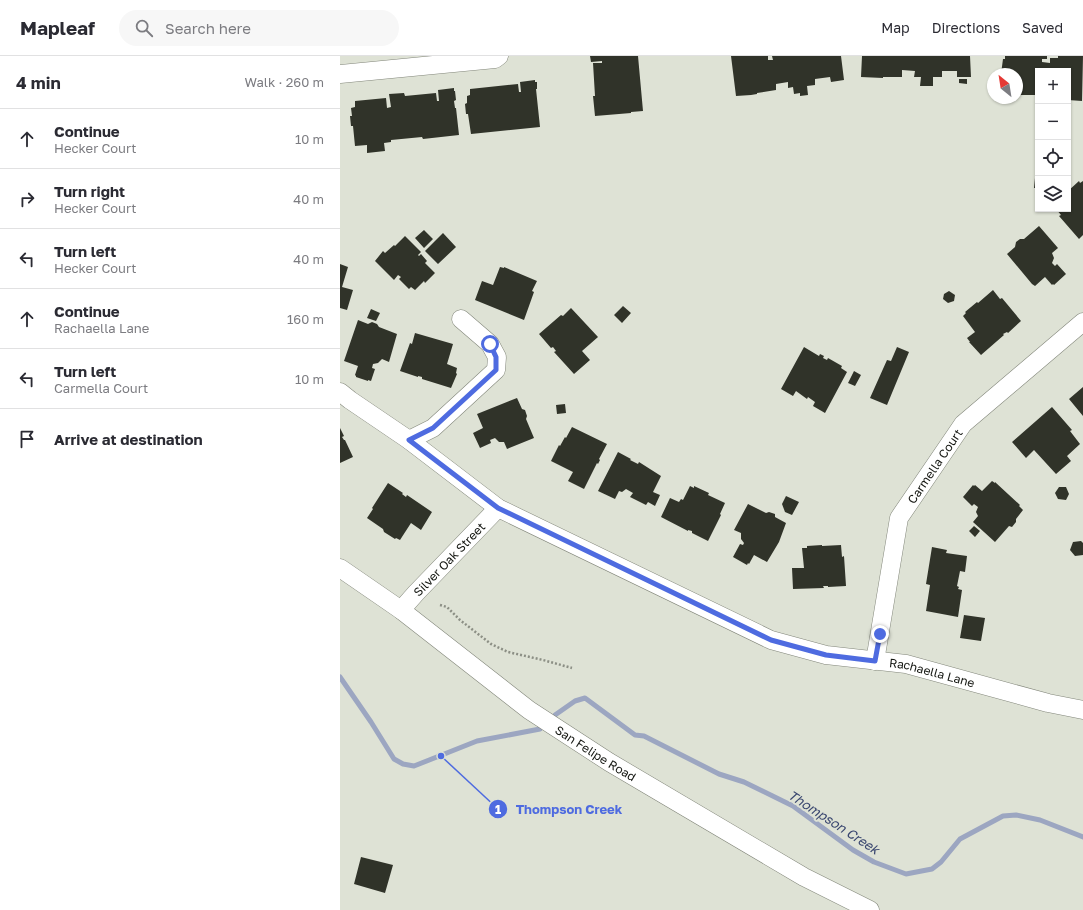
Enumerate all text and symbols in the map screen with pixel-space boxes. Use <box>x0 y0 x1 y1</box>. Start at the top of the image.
search box <box>119 10 399 46</box>
text: Mapleaf <box>20 16 95 39</box>
icon: search <box>133 17 155 39</box>
text: Search here <box>165 19 251 37</box>
text: Map <box>881 19 910 36</box>
text: Directions <box>932 19 1000 36</box>
text: Saved <box>1022 19 1063 36</box>
north arrow <box>987 68 1023 104</box>
map controls <box>1035 68 1071 212</box>
button: + <box>1035 68 1071 104</box>
text: 4 min <box>16 72 61 93</box>
text: Walk · 260 m <box>245 74 324 90</box>
button: − <box>1035 104 1071 140</box>
text: Continue <box>54 122 120 140</box>
icon: ahead <box>16 128 38 150</box>
text: 10 m <box>295 131 324 147</box>
text: Hecker Court <box>54 140 137 156</box>
button: locate <box>1035 140 1071 176</box>
button: layers <box>1035 176 1071 212</box>
text: Turn right <box>54 182 125 200</box>
icon: right <box>16 188 38 210</box>
text: 40 m <box>293 191 324 207</box>
text: Hecker Court <box>54 200 137 216</box>
text: Turn left <box>54 242 116 260</box>
icon: left <box>16 248 38 270</box>
text: 40 m <box>293 251 324 267</box>
text: Hecker Court <box>54 260 137 276</box>
text: Continue <box>54 302 120 320</box>
icon: ahead <box>16 308 38 330</box>
text: 160 m <box>287 311 324 327</box>
text: Rachaella Lane <box>54 320 149 336</box>
route start <box>481 335 499 353</box>
text: Turn left <box>54 362 116 380</box>
icon: left <box>16 368 38 390</box>
text: 10 m <box>295 371 324 387</box>
text: Carmella Court <box>54 380 148 396</box>
street label: Carmella Court <box>904 426 965 506</box>
icon: arrive <box>16 428 38 450</box>
text: Arrive at destination <box>54 430 203 448</box>
street label: Silver Oak Street <box>410 519 488 599</box>
route end <box>871 625 889 643</box>
street label: Rachaella Lane <box>888 655 977 690</box>
street label: San Felipe Road <box>553 722 639 784</box>
water label: Thompson Creek <box>785 787 884 858</box>
callout: Thompson Creek <box>488 797 630 822</box>
text: Thompson Creek <box>516 801 623 817</box>
text: 1 <box>495 802 501 817</box>

